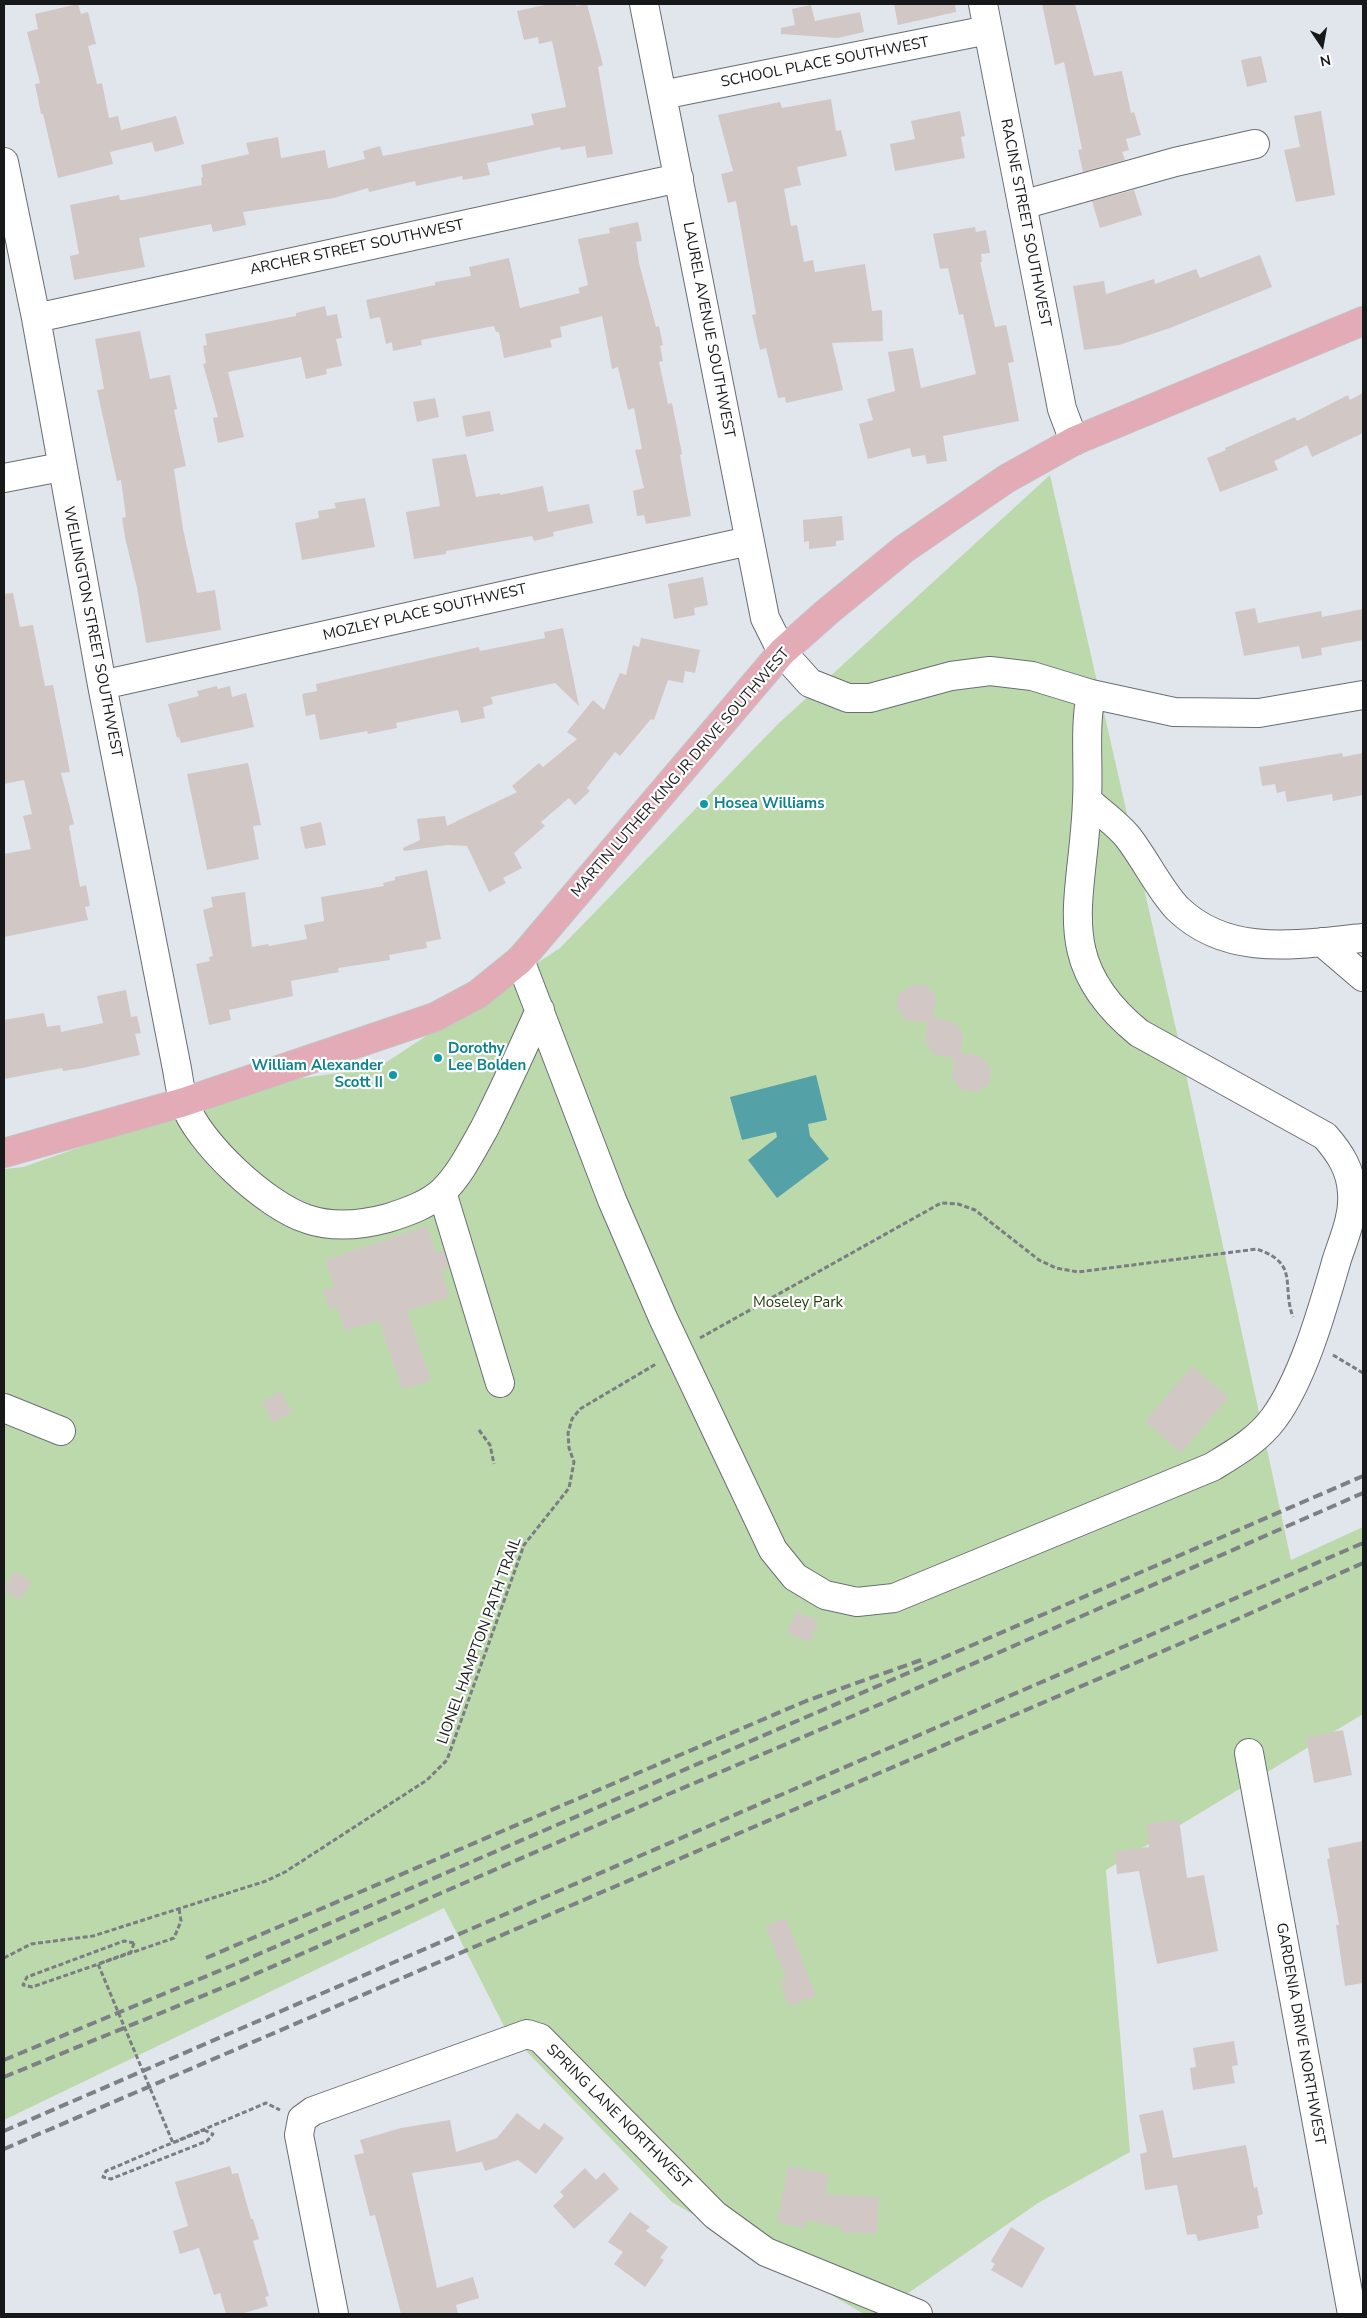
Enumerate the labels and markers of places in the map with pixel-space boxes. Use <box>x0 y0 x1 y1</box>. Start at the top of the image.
place label: Hosea Williams <box>714 795 825 813</box>
marker: Hosea Williams <box>698 798 710 810</box>
place label: Dorothy Lee Bolden <box>448 1040 526 1075</box>
marker: Dorothy Lee Bolden <box>432 1052 444 1064</box>
place label: William Alexander Scott II <box>252 1057 383 1092</box>
marker: William Alexander Scott II <box>387 1069 399 1081</box>

